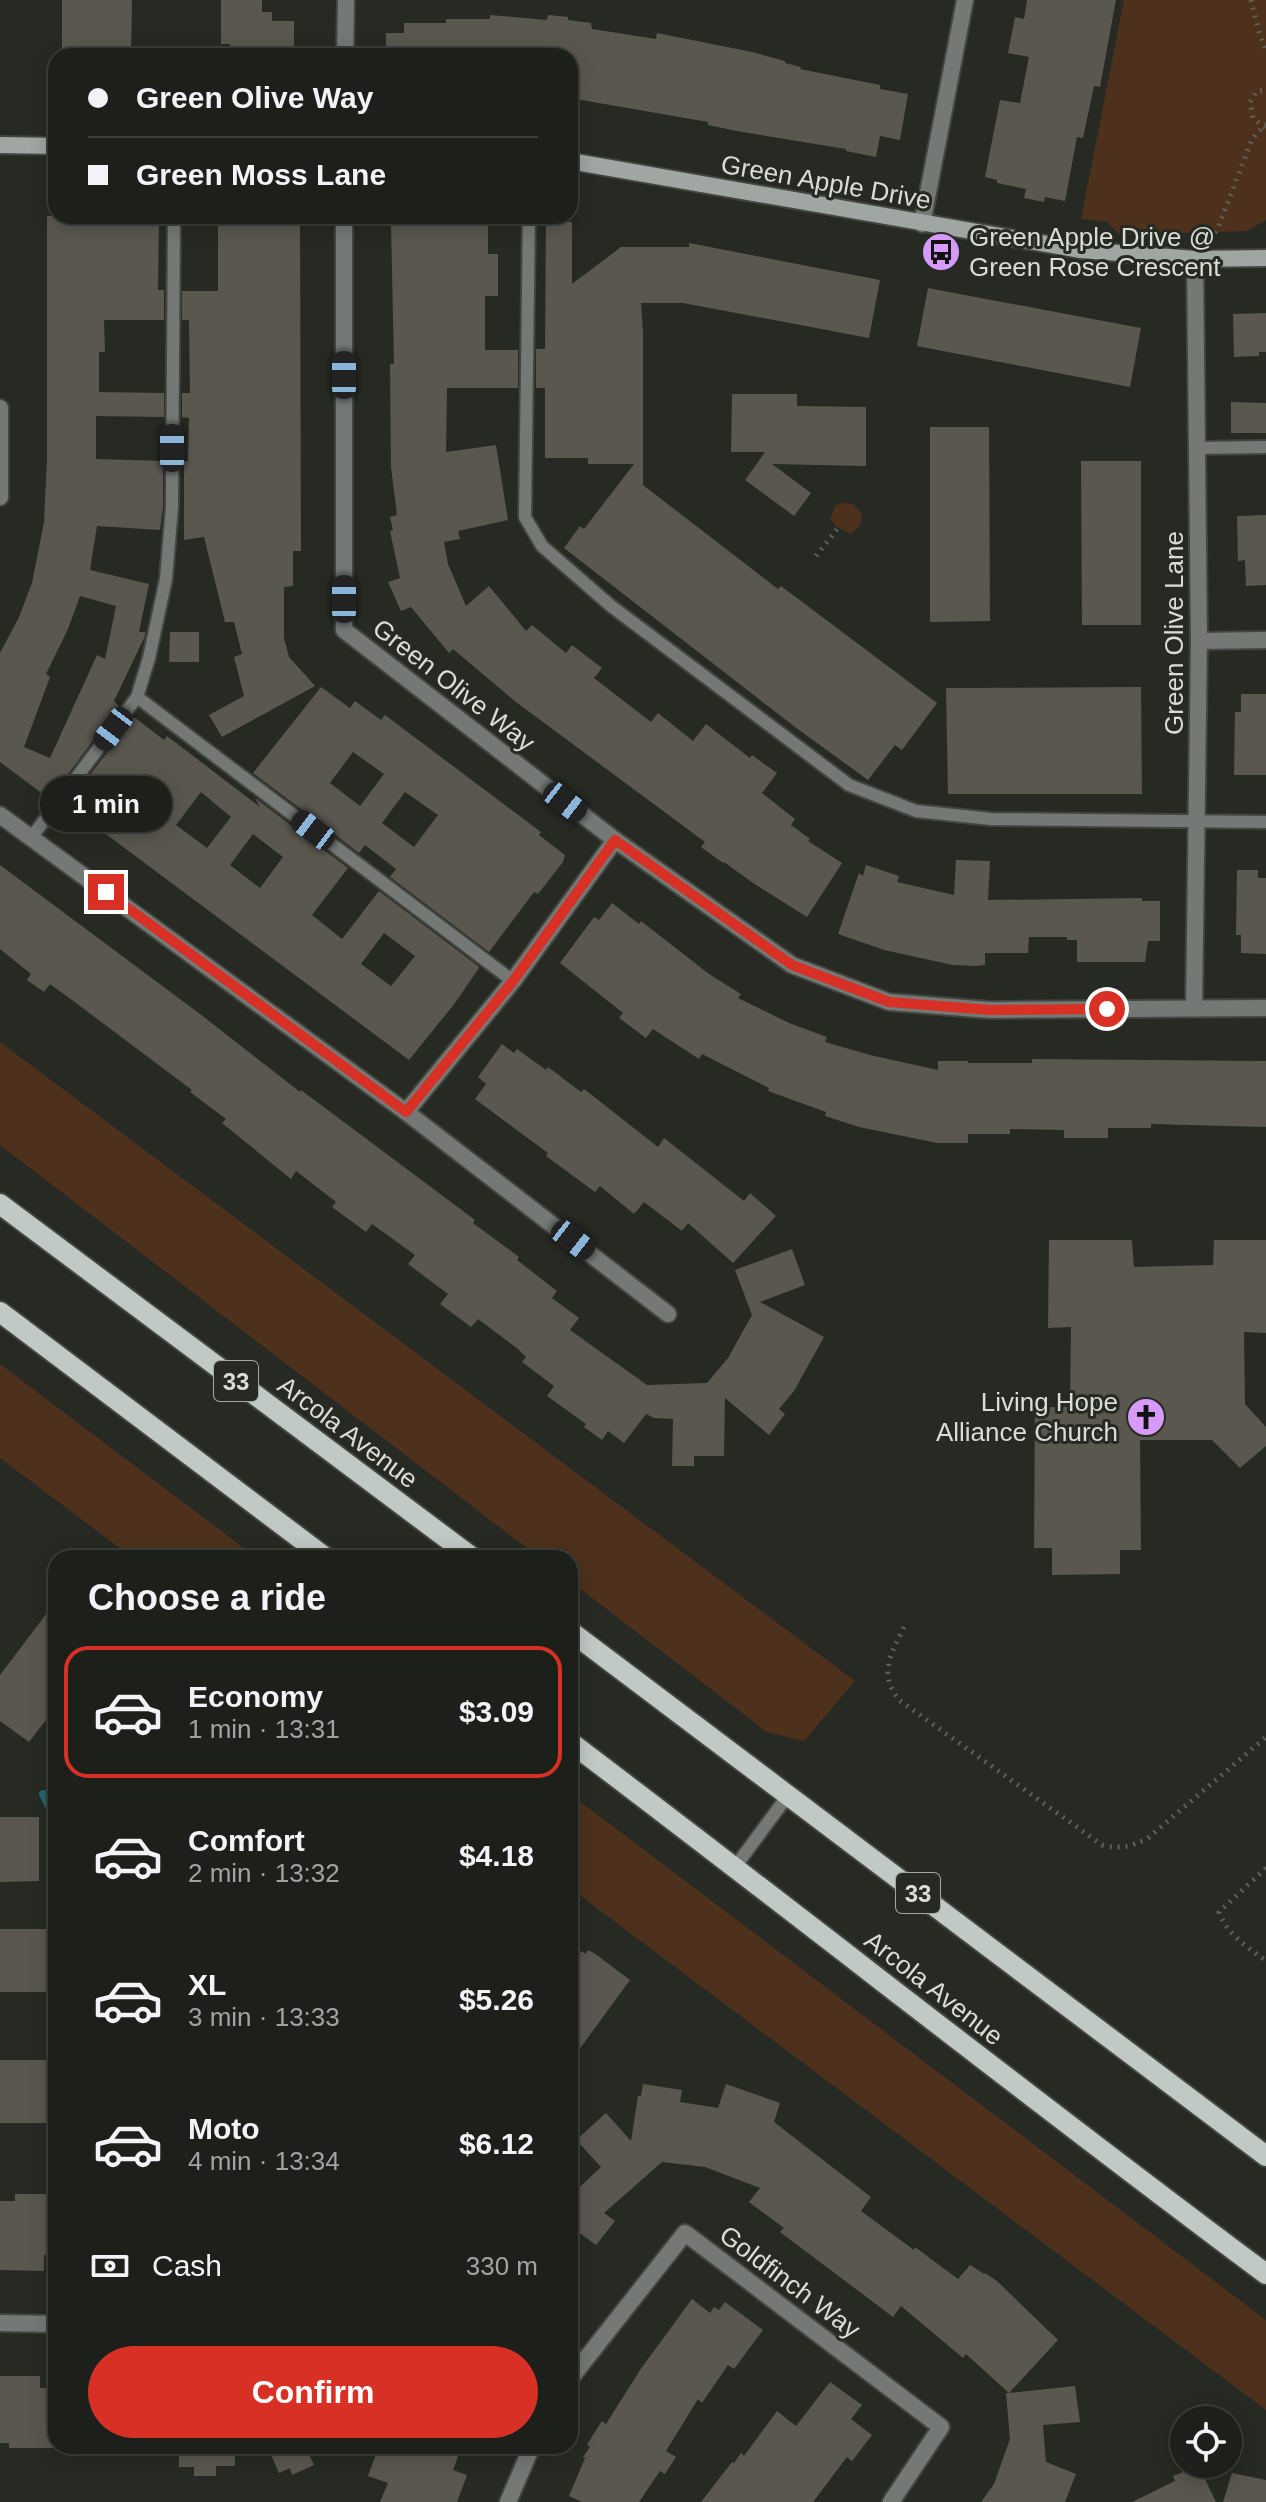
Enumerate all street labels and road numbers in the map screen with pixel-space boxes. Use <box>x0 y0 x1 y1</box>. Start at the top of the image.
street label: Green Apple Drive <box>719 149 933 215</box>
street label: Green Olive Lane <box>1159 531 1189 735</box>
street label: Green Olive Way <box>367 613 541 757</box>
road number: 33 <box>214 1361 258 1401</box>
street label: Arcola Avenue <box>272 1370 424 1494</box>
road number: 33 <box>896 1873 940 1913</box>
street label: Arcola Avenue <box>859 1925 1009 2051</box>
street label: Goldfinch Way <box>714 2219 866 2345</box>

